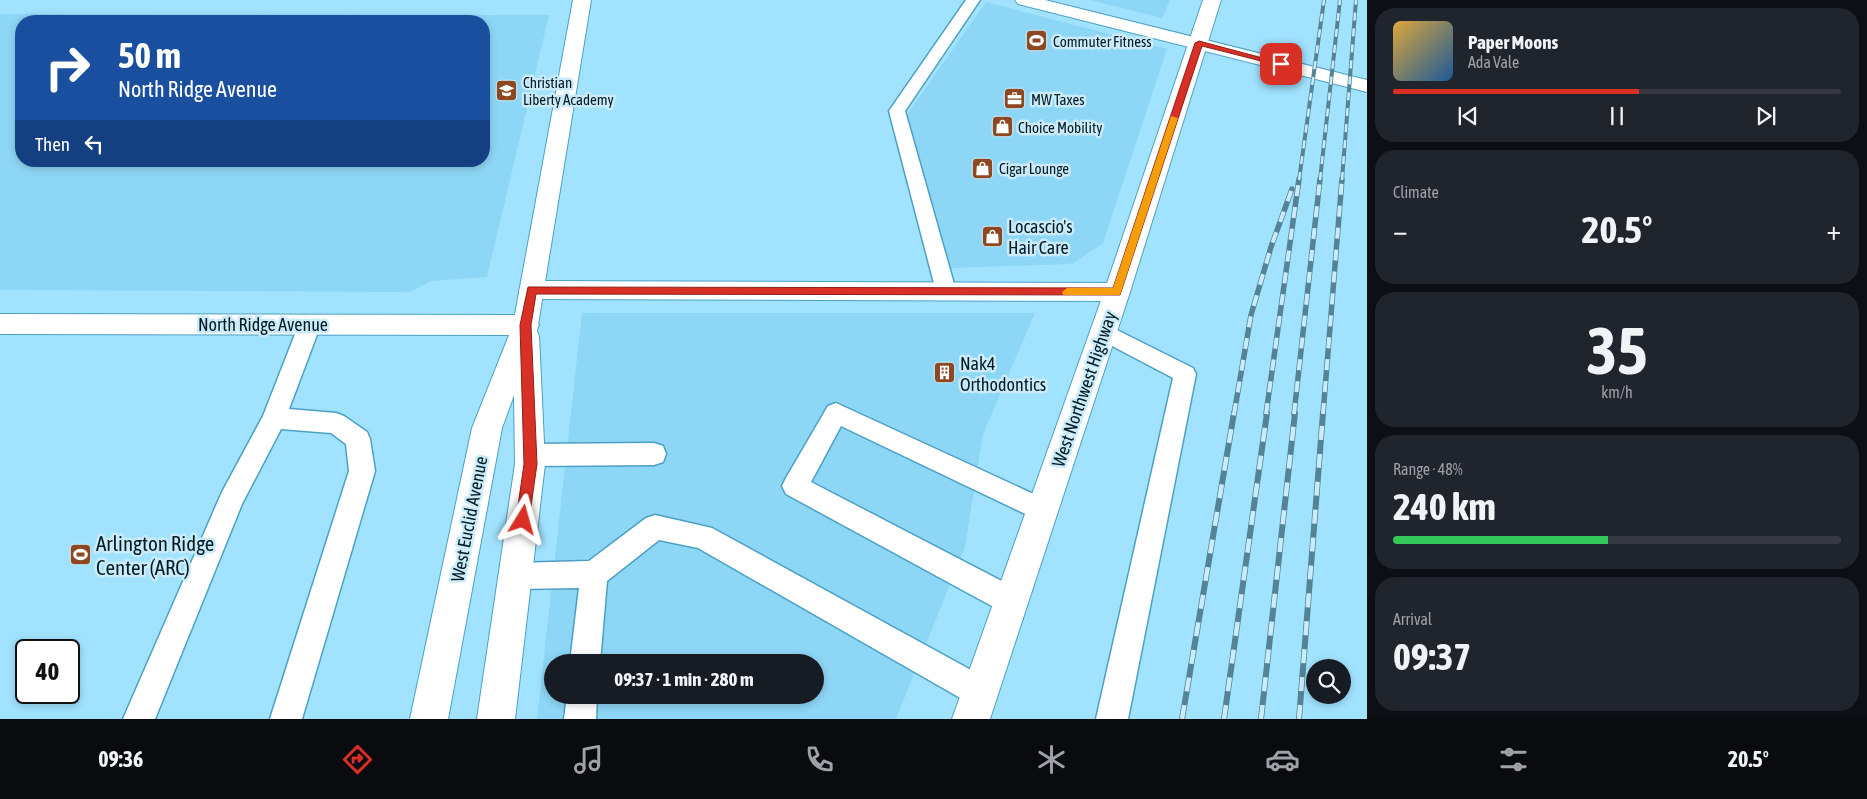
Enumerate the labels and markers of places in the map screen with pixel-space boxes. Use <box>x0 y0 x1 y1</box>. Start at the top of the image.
sports icon: Commuter Fitness <box>1025 29 1049 53</box>
place label: Commuter Fitness <box>1053 33 1152 50</box>
pin <box>1260 43 1302 85</box>
place label: Christian Liberty Academy <box>523 74 614 108</box>
school or university icon: Christian Liberty Academy <box>495 79 519 103</box>
office icon: MW Taxes <box>1003 87 1027 111</box>
place label: MW Taxes <box>1031 91 1085 108</box>
shop icon: Choice Mobility <box>990 115 1014 139</box>
place label: Choice Mobility <box>1018 119 1103 136</box>
shop icon: Cigar Lounge <box>971 156 995 180</box>
place label: Cigar Lounge <box>999 160 1069 177</box>
place label: Locascio's Hair Care <box>1008 216 1073 258</box>
shop icon: Locascio's Hair Care <box>980 224 1004 248</box>
place label: Nak4 Orthodontics <box>960 353 1046 395</box>
building icon: Nak4 Orthodontics <box>932 361 956 385</box>
place label: Arlington Ridge Center (ARC) <box>96 531 214 579</box>
sports icon: Arlington Ridge Center (ARC) <box>68 543 92 567</box>

